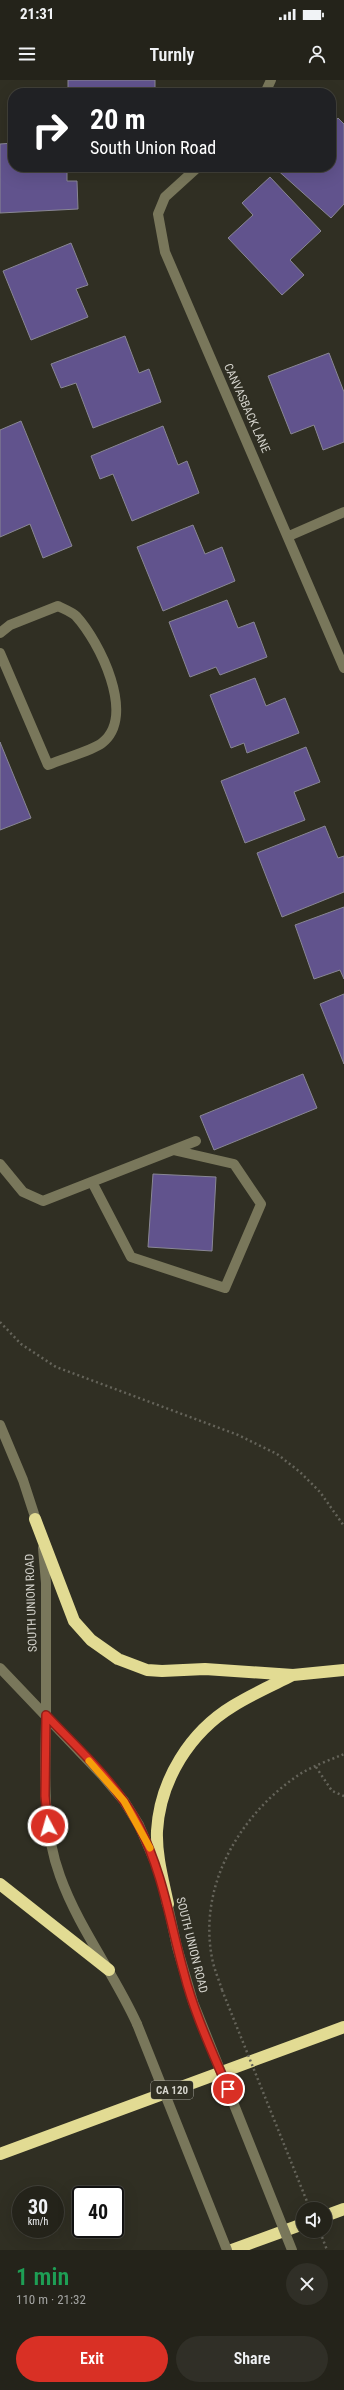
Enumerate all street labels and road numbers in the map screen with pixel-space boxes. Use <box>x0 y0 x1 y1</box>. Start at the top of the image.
street label: CANVASBACK LANE <box>221 361 273 455</box>
street label: SOUTH UNION ROAD <box>22 1553 40 1652</box>
street label: SOUTH UNION ROAD <box>173 1896 211 1995</box>
road number: CA 120 <box>151 2081 193 2099</box>

